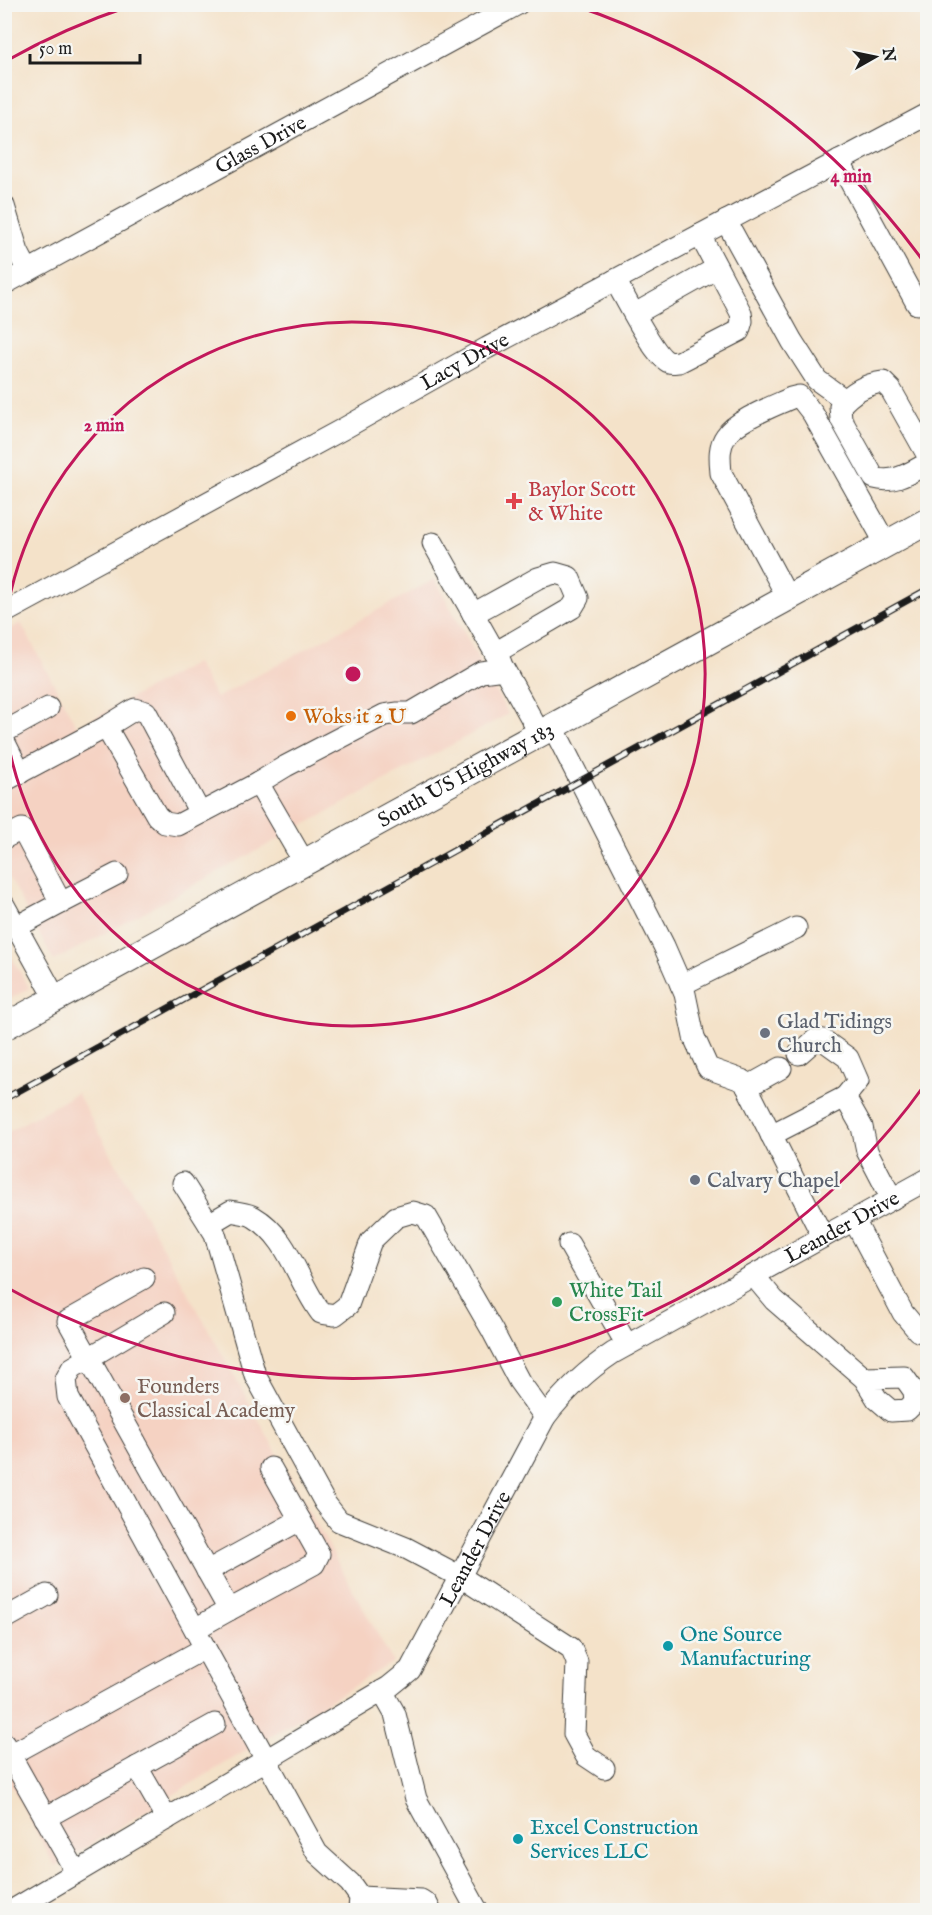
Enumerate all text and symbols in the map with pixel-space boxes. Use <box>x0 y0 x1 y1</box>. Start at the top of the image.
scale bar <box>30 27 140 65</box>
north arrow <box>845 27 905 87</box>
text: 50 m <box>39 38 72 61</box>
text: N <box>877 46 899 64</box>
street label: Glass Drive <box>211 110 312 181</box>
text: 4 min <box>830 166 872 189</box>
street label: Lacy Drive <box>416 327 514 398</box>
text: 2 min <box>84 415 125 438</box>
place label: Baylor Scott & White <box>528 477 636 528</box>
marker: Baylor Scott & White <box>505 492 523 510</box>
centre of rings <box>343 664 363 684</box>
place label: Woks it 2 U <box>303 704 406 731</box>
marker: Woks it 2 U <box>284 709 298 723</box>
street label: South US Highway 183 <box>373 717 559 835</box>
place label: Glad Tidings Church <box>777 1009 892 1060</box>
marker: Glad Tidings Church <box>758 1026 772 1040</box>
place label: Calvary Chapel <box>707 1168 840 1195</box>
marker: Calvary Chapel <box>688 1173 702 1187</box>
street label: Leander Drive <box>780 1185 905 1271</box>
place label: White Tail CrossFit <box>569 1278 663 1329</box>
marker: White Tail CrossFit <box>550 1295 564 1309</box>
place label: Founders Classical Academy <box>137 1374 296 1425</box>
marker: Founders Classical Academy <box>118 1391 132 1405</box>
street label: Leander Drive <box>434 1486 518 1612</box>
place label: One Source Manufacturing <box>680 1622 811 1673</box>
marker: One Source Manufacturing <box>661 1639 675 1653</box>
place label: Excel Construction Services LLC <box>530 1815 698 1866</box>
marker: Excel Construction Services LLC <box>511 1832 525 1846</box>

